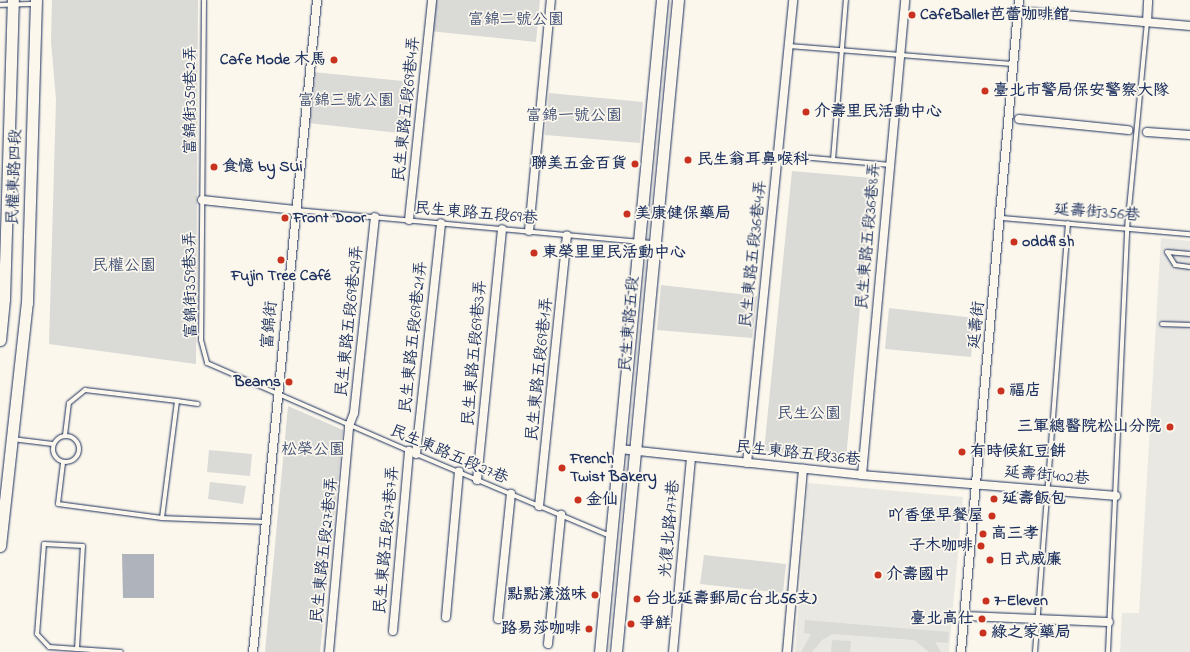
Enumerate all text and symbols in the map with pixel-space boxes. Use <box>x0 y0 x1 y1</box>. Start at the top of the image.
place label: CafeBallet芭蕾咖啡館 <box>920 5 1069 25</box>
park label: 富錦二號公園 <box>468 10 564 30</box>
marker: CafeBallet芭蕾咖啡館 <box>907 10 917 20</box>
street label: 民生東路五段69巷4弄 <box>390 35 424 183</box>
street label: 富錦街359巷2弄 <box>181 46 201 154</box>
place label: Cafe Mode 木馬 <box>220 50 326 70</box>
marker: Cafe Mode 木馬 <box>329 55 339 65</box>
place label: 臺北市警局保安警察大隊 <box>993 81 1169 101</box>
marker: 臺北市警局保安警察大隊 <box>980 86 990 96</box>
park label: 富錦三號公園 <box>298 91 394 111</box>
place label: 介壽里民活動中心 <box>814 102 942 122</box>
park label: 富錦一號公園 <box>526 106 622 126</box>
marker: 介壽里民活動中心 <box>801 107 811 117</box>
street label: 民權東路四段 <box>4 129 26 225</box>
place label: 民生翁耳鼻喉科 <box>697 150 809 170</box>
place label: 聯美五金百貨 <box>531 154 627 174</box>
marker: 民生翁耳鼻喉科 <box>682 154 694 166</box>
place label: 食憶 by SUi <box>222 157 303 177</box>
marker: 聯美五金百貨 <box>630 159 640 169</box>
marker: 食憶 by SUi <box>209 162 219 172</box>
street label: 民生東路五段36巷8弄 <box>853 162 885 310</box>
street label: 民生東路五段36巷4弄 <box>737 179 771 329</box>
street label: 民生東路五段69巷 <box>413 199 539 229</box>
street label: 延壽街356巷 <box>1053 200 1141 226</box>
place label: 美康健保藥局 <box>635 204 731 224</box>
place label: Front Door <box>293 208 366 228</box>
marker: 美康健保藥局 <box>622 209 632 219</box>
marker: Front Door <box>280 213 290 223</box>
street label: 富錦街359巷3弄 <box>180 231 202 339</box>
place label: oddfish <box>1022 232 1074 252</box>
marker: oddfish <box>1009 237 1019 247</box>
place label: 東榮里里民活動中心 <box>542 243 686 263</box>
street label: 民生東路五段69巷29弄 <box>332 244 368 398</box>
marker: 東榮里里民活動中心 <box>529 248 539 258</box>
marker: Fujin Tree Café <box>276 255 286 265</box>
park label: 民權公園 <box>92 256 156 276</box>
street label: 民生東路五段69巷21弄 <box>396 260 432 414</box>
place label: Fujin Tree Café <box>231 266 331 286</box>
street label: 民生東路五段 <box>616 275 644 373</box>
street label: 民生東路五段69巷3弄 <box>459 279 491 427</box>
street label: 民生東路五段69巷1弄 <box>523 296 557 442</box>
street label: 富錦街 <box>258 300 282 350</box>
street label: 延壽街 <box>965 300 989 350</box>
place label: Beams <box>234 372 281 392</box>
marker: Beams <box>284 377 294 387</box>
place label: 福店 <box>1009 381 1041 401</box>
marker: 福店 <box>996 386 1006 396</box>
park label: 民生公園 <box>777 404 841 424</box>
place label: 三軍總醫院松山分院 <box>1017 417 1161 437</box>
street label: 民生東路五段27巷 <box>387 421 511 489</box>
marker: 三軍總醫院松山分院 <box>1164 421 1176 433</box>
street label: 民生東路五段36巷 <box>735 438 861 470</box>
park label: 松榮公園 <box>281 440 345 460</box>
place label: 有時候紅豆餅 <box>970 442 1066 462</box>
marker: 有時候紅豆餅 <box>957 447 967 457</box>
place label: French Twist Bakery <box>570 449 657 487</box>
marker: French Twist Bakery <box>557 463 567 473</box>
street label: 延壽街402巷 <box>1004 463 1090 489</box>
street label: 民生東路五段27巷7弄 <box>371 465 403 615</box>
street label: 民生東路五段27巷9弄 <box>308 476 342 624</box>
street label: 光復北路177巷 <box>656 479 684 579</box>
place label: 延壽飯包 <box>1002 489 1066 509</box>
place label: 金仙 <box>586 490 618 510</box>
marker: 延壽飯包 <box>989 494 999 504</box>
marker: 金仙 <box>573 495 583 505</box>
place label: 吖香堡早餐屋 <box>888 506 984 526</box>
marker: 吖香堡早餐屋 <box>987 511 997 521</box>
place label: 高三孝 <box>991 524 1039 544</box>
marker: 高三孝 <box>978 529 988 539</box>
place label: 子木咖啡 <box>909 536 973 556</box>
marker: 子木咖啡 <box>976 541 986 551</box>
place label: 日式威廉 <box>998 550 1062 570</box>
marker: 日式威廉 <box>985 555 995 565</box>
place label: 介壽國中 <box>886 565 950 585</box>
marker: 介壽國中 <box>873 570 883 580</box>
place label: 點點漾滋味 <box>507 585 587 605</box>
place label: 台北延壽郵局(台北56支) <box>645 589 817 609</box>
marker: 點點漾滋味 <box>590 590 600 600</box>
place label: 7-Eleven <box>994 591 1048 611</box>
marker: 台北延壽郵局(台北56支) <box>632 594 642 604</box>
marker: 7-Eleven <box>981 596 991 606</box>
place label: 臺北高仕 <box>910 609 974 629</box>
place label: 爭鮮 <box>639 614 671 634</box>
marker: 臺北高仕 <box>977 614 987 624</box>
place label: 路易莎咖啡 <box>501 619 581 639</box>
marker: 爭鮮 <box>626 619 636 629</box>
place label: 綠之家藥局 <box>991 623 1071 643</box>
marker: 路易莎咖啡 <box>584 624 594 634</box>
marker: 綠之家藥局 <box>978 628 988 638</box>

